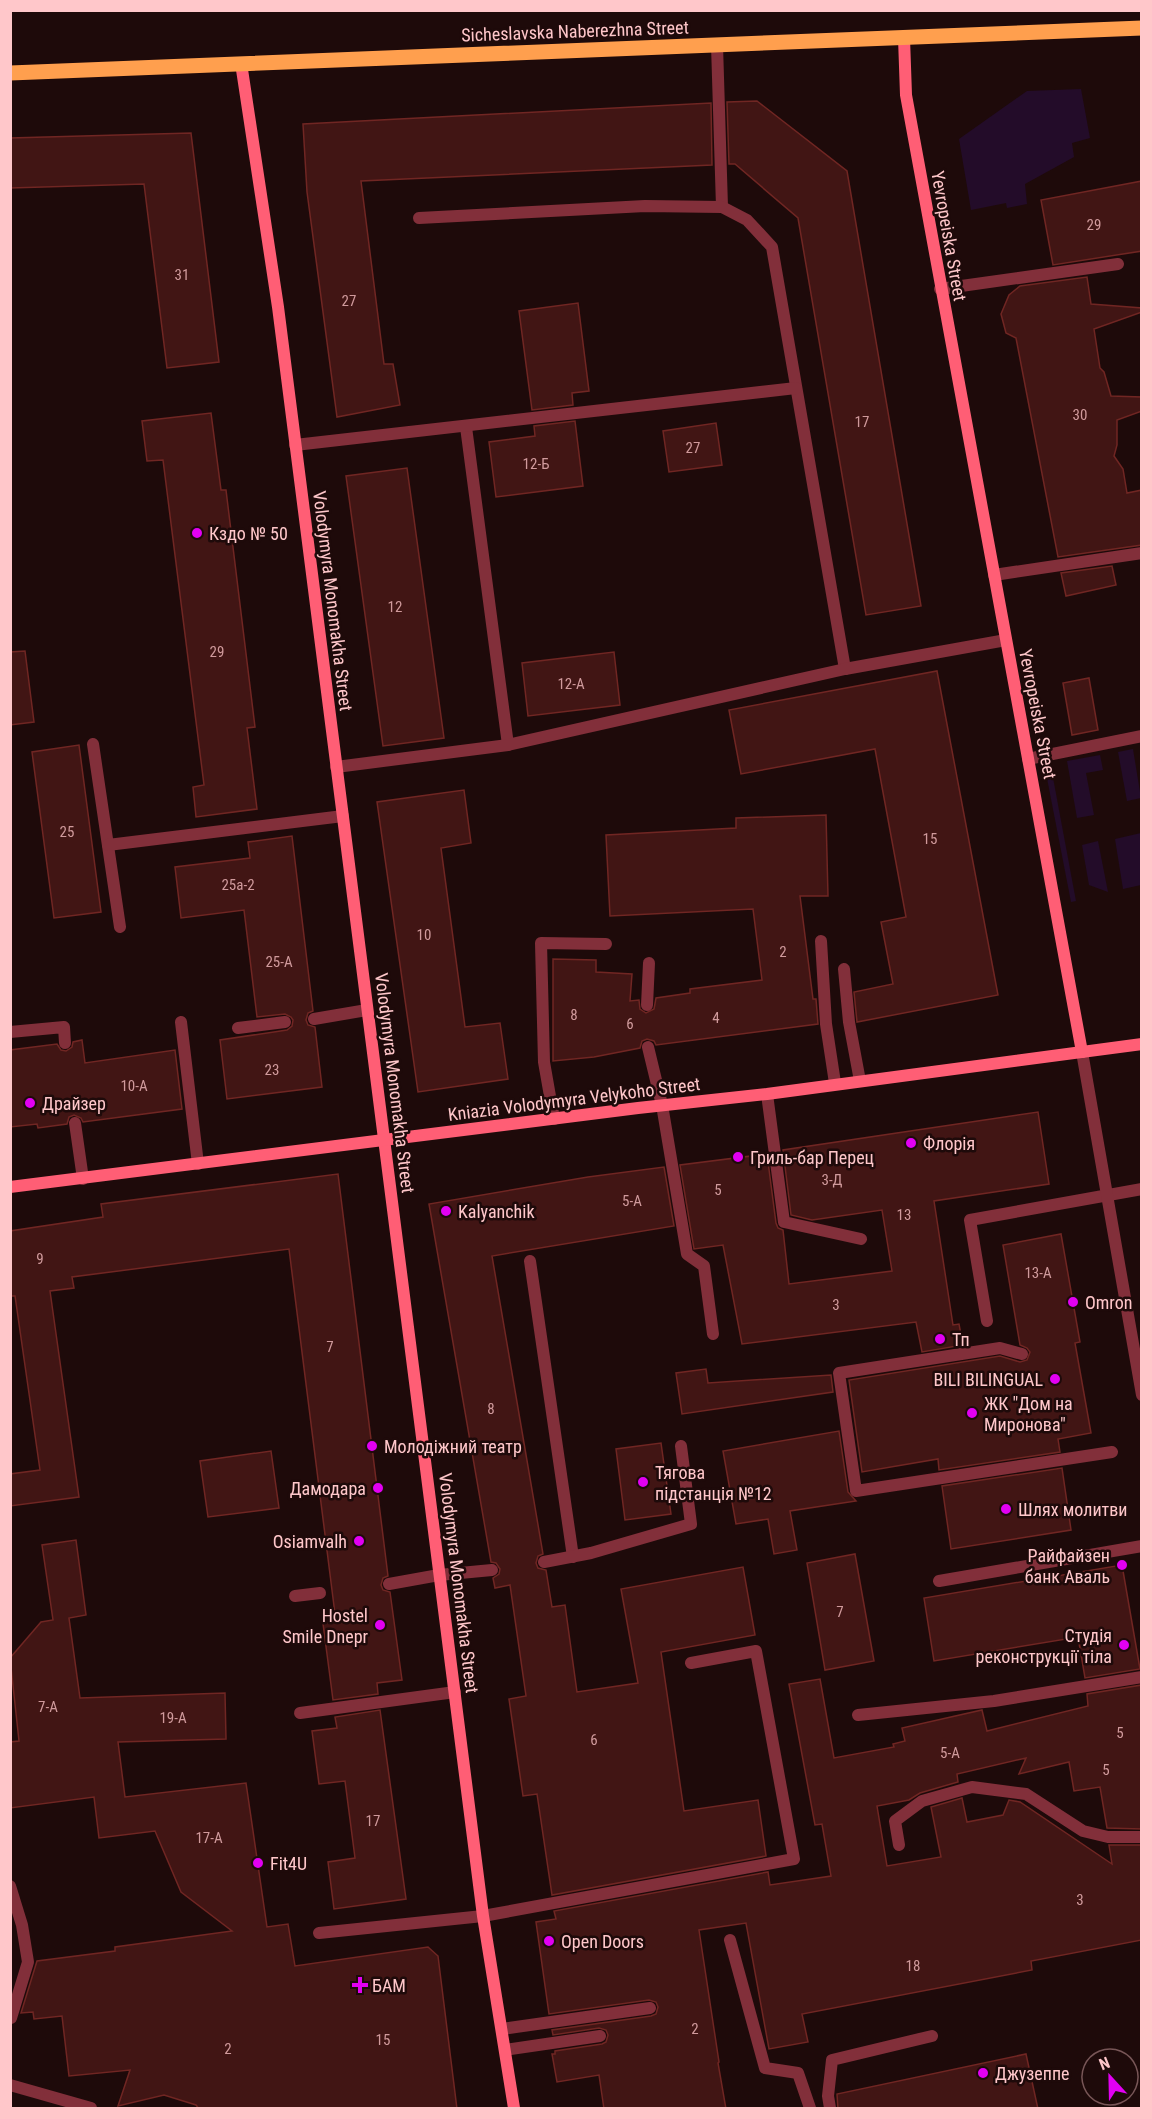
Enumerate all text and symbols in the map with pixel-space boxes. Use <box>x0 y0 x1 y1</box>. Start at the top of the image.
street label: Sicheslavska Naberezhna Street <box>461 17 689 45</box>
street label: Yevropeiska Street <box>927 169 971 303</box>
house number: 29 <box>1087 216 1101 234</box>
house number: 31 <box>175 266 189 284</box>
house number: 27 <box>342 292 356 310</box>
house number: 30 <box>1073 406 1087 424</box>
house number: 17 <box>855 413 869 431</box>
house number: 27 <box>686 439 700 457</box>
house number: 12-Б <box>523 455 549 473</box>
street label: Volodymyra Monomakha Street <box>309 490 357 712</box>
place label: Кздо № 50 <box>209 523 288 544</box>
marker: Кздо № 50 <box>190 526 204 540</box>
house number: 12 <box>388 598 402 616</box>
house number: 29 <box>210 643 224 661</box>
street label: Yevropeiska Street <box>1015 647 1061 781</box>
house number: 12-А <box>557 675 585 693</box>
house number: 25 <box>60 823 74 841</box>
house number: 15 <box>923 830 937 848</box>
house number: 25а-2 <box>221 876 255 894</box>
house number: 10 <box>417 926 431 944</box>
house number: 2 <box>779 943 787 961</box>
house number: 25-А <box>265 953 293 971</box>
street label: Volodymyra Monomakha Street <box>371 972 419 1194</box>
house number: 8 <box>570 1006 578 1024</box>
house number: 4 <box>712 1009 720 1027</box>
house number: 6 <box>626 1015 634 1033</box>
house number: 23 <box>265 1061 279 1079</box>
street label: Kniazia Volodymyra Velykoho Street <box>447 1073 701 1125</box>
house number: 10-А <box>120 1077 148 1095</box>
place label: Драйзер <box>42 1093 106 1114</box>
marker: Драйзер <box>23 1096 37 1110</box>
place label: Флорія <box>923 1133 975 1154</box>
marker: Флорія <box>904 1136 918 1150</box>
place label: Гриль-бар Перец <box>750 1147 874 1168</box>
marker: Гриль-бар Перец <box>731 1150 745 1164</box>
house number: 3-Д <box>821 1171 843 1189</box>
house number: 5 <box>714 1181 722 1199</box>
house number: 5-А <box>622 1192 642 1210</box>
place label: Kalyanchik <box>458 1201 535 1222</box>
marker: Kalyanchik <box>439 1204 453 1218</box>
house number: 13 <box>897 1206 911 1224</box>
house number: 9 <box>36 1250 44 1268</box>
house number: 13-А <box>1024 1264 1052 1282</box>
place label: Omron <box>1085 1292 1132 1313</box>
marker: Omron <box>1066 1295 1080 1309</box>
house number: 3 <box>832 1296 840 1314</box>
place label: Тп <box>952 1329 970 1350</box>
marker: Тп <box>933 1332 947 1346</box>
house number: 7 <box>326 1338 334 1356</box>
place label: BILI BILINGUAL <box>933 1369 1043 1390</box>
marker: BILI BILINGUAL <box>1048 1372 1062 1386</box>
place label: ЖК "Дом на Миронова" <box>984 1393 1073 1435</box>
house number: 8 <box>487 1400 495 1418</box>
marker: ЖК "Дом на Миронова" <box>965 1406 979 1420</box>
place label: Молодіжний театр <box>384 1436 522 1457</box>
marker: Молодіжний театр <box>365 1439 379 1453</box>
place label: Тягова пiдстанцiя №12 <box>655 1462 772 1504</box>
street label: Volodymyra Monomakha Street <box>435 1472 483 1694</box>
marker: Тягова пiдстанцiя №12 <box>636 1475 650 1489</box>
place label: Дамодара <box>290 1478 366 1499</box>
marker: Дамодара <box>371 1481 385 1495</box>
place label: Шлях молитви <box>1018 1499 1127 1520</box>
marker: Шлях молитви <box>999 1502 1013 1516</box>
place label: Osiamvalh <box>273 1531 347 1552</box>
marker: Osiamvalh <box>352 1534 366 1548</box>
place label: Райфайзен банк Аваль <box>1025 1545 1110 1587</box>
marker: Райфайзен банк Аваль <box>1115 1558 1129 1572</box>
house number: 7 <box>836 1603 844 1621</box>
place label: Hostel Smile Dnepr <box>282 1605 369 1647</box>
marker: Hostel Smile Dnepr <box>373 1618 387 1632</box>
place label: Студія реконструкції тіла <box>976 1625 1112 1667</box>
marker: Студія реконструкції тіла <box>1117 1638 1131 1652</box>
house number: 7-А <box>38 1698 58 1716</box>
house number: 19-А <box>159 1709 187 1727</box>
house number: 5 <box>1116 1724 1124 1742</box>
house number: 6 <box>590 1731 598 1749</box>
house number: 5-А <box>940 1744 960 1762</box>
house number: 5 <box>1102 1761 1110 1779</box>
house number: 17 <box>366 1812 380 1830</box>
house number: 17-А <box>195 1829 223 1847</box>
place label: Fit4U <box>270 1853 307 1874</box>
marker: Fit4U <box>251 1856 265 1870</box>
house number: 3 <box>1076 1891 1084 1909</box>
place label: Open Doors <box>561 1931 644 1952</box>
marker: Open Doors <box>542 1934 556 1948</box>
house number: 18 <box>906 1957 920 1975</box>
place label: БАМ <box>372 1975 406 1996</box>
marker: БАМ <box>353 1978 367 1992</box>
house number: 2 <box>691 2020 699 2038</box>
house number: 15 <box>376 2031 390 2049</box>
house number: 2 <box>224 2040 232 2058</box>
north arrow <box>1080 2047 1140 2107</box>
text: N <box>1096 2053 1113 2074</box>
place label: Джузеппе <box>995 2063 1070 2084</box>
marker: Джузеппе <box>976 2066 990 2080</box>

